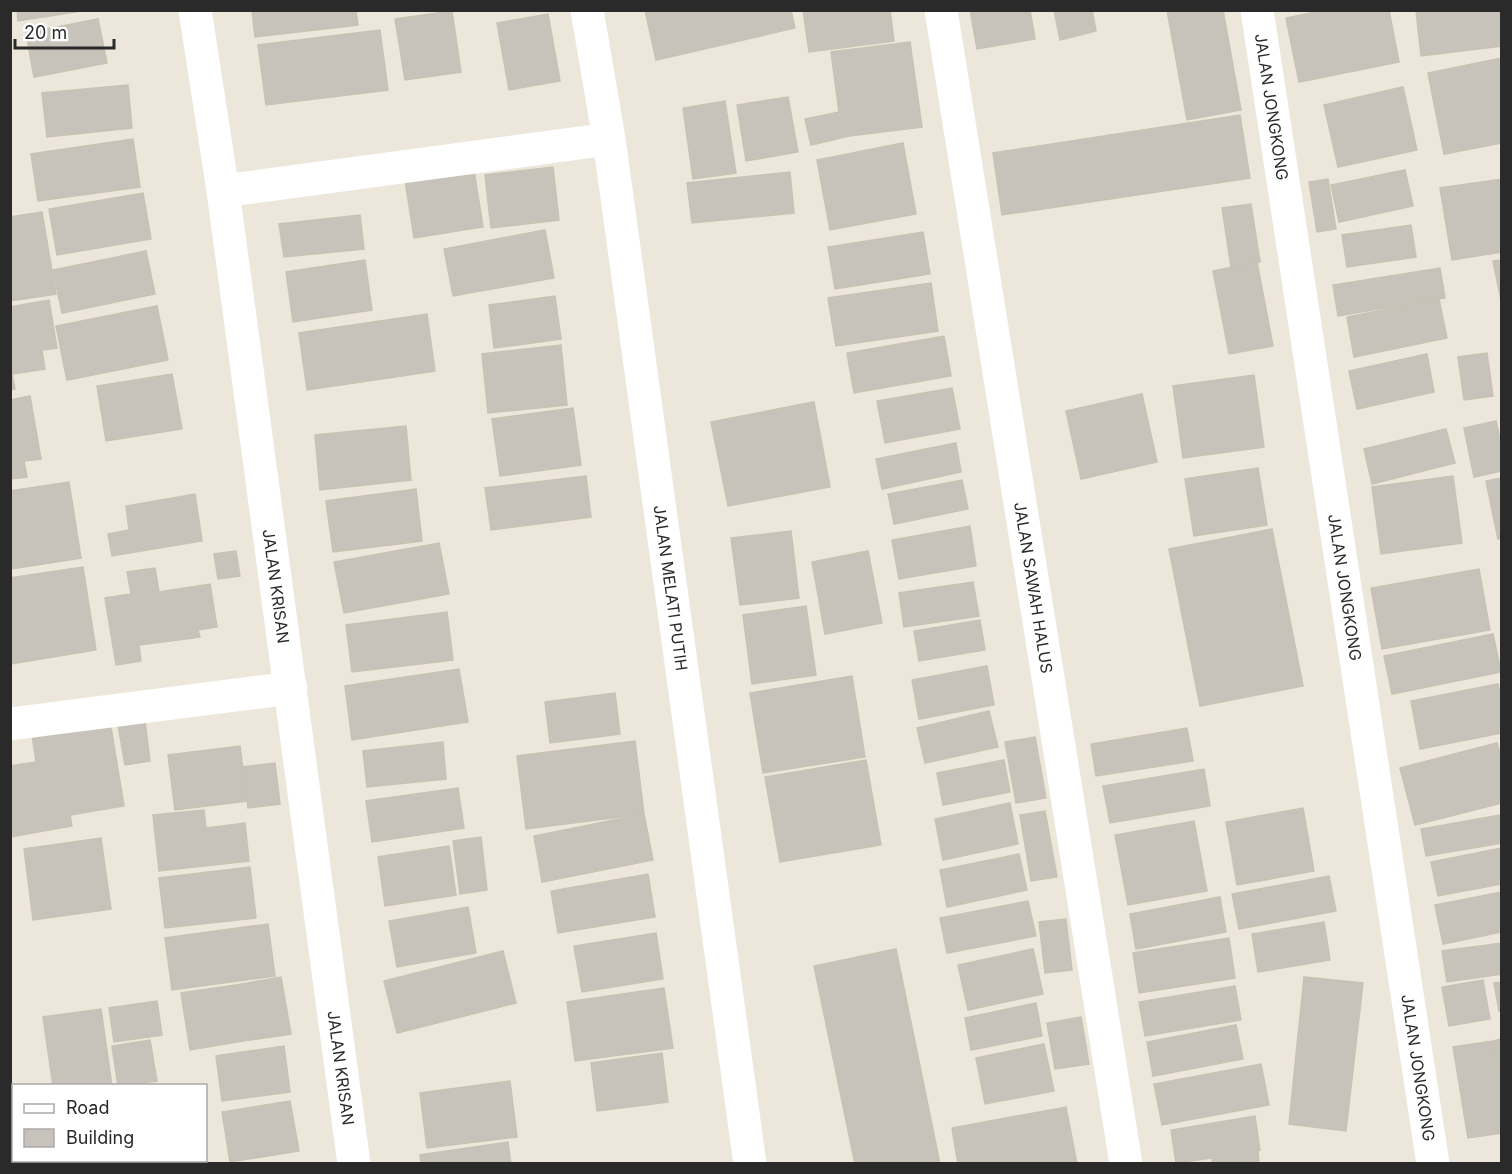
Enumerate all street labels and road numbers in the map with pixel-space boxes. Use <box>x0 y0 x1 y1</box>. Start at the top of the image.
street label: JALAN JONGKONG <box>1251 32 1293 182</box>
street label: JALAN SAWAH HALUS <box>1010 500 1057 675</box>
street label: JALAN MELATI PUTIH <box>649 504 692 672</box>
street label: JALAN JONGKONG <box>1324 512 1366 662</box>
street label: JALAN KRISAN <box>259 528 294 645</box>
street label: JALAN JONGKONG <box>1397 993 1439 1143</box>
street label: JALAN KRISAN <box>323 1009 359 1126</box>

